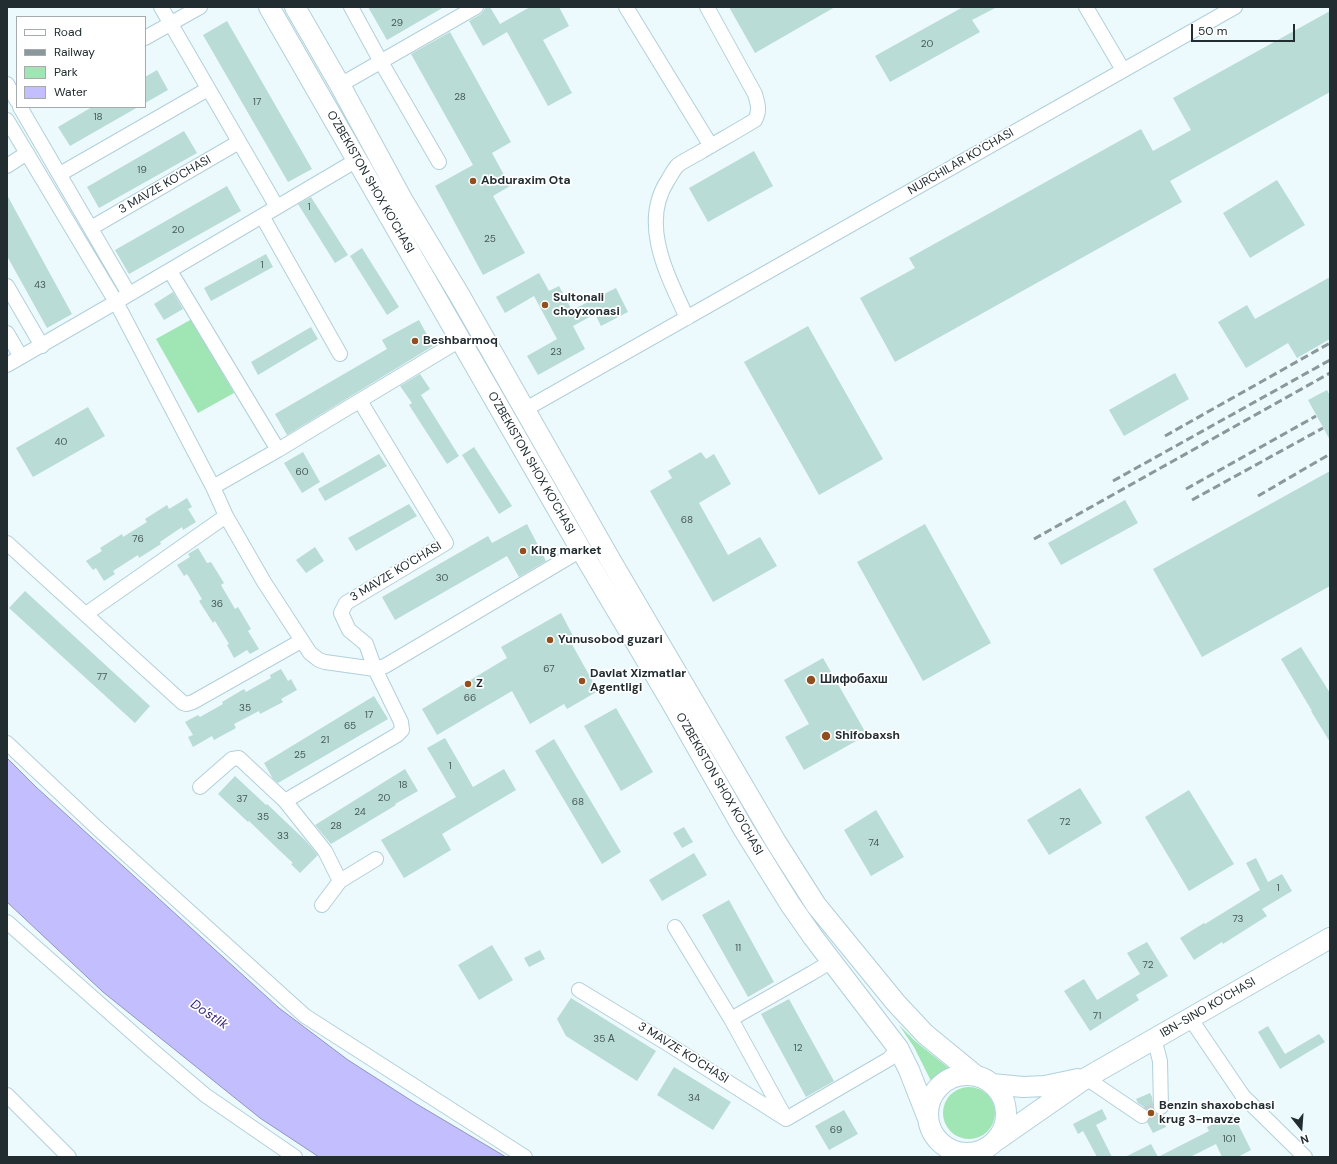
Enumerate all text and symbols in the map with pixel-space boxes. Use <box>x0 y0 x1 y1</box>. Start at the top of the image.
legend <box>16 16 146 108</box>
scale bar <box>1193 16 1297 42</box>
house number: 29 <box>391 17 403 29</box>
text: 50 m <box>1198 23 1227 39</box>
text: Road <box>54 24 82 40</box>
house number: 20 <box>921 38 933 50</box>
text: Railway <box>54 44 95 60</box>
text: Park <box>54 64 78 80</box>
text: Water <box>54 84 87 100</box>
house number: 28 <box>454 91 466 103</box>
house number: 17 <box>253 96 261 108</box>
street label: O'ZBEKISTON SHOX KO'CHASI <box>323 108 417 256</box>
house number: 18 <box>93 111 103 123</box>
street label: NURCHILAR KO'CHASI <box>906 126 1016 198</box>
street label: 3 MAVZE KO'CHASI <box>116 153 214 217</box>
house number: 19 <box>137 164 147 176</box>
place label: Abduraxim Ota <box>481 174 570 188</box>
marker: Abduraxim Ota <box>468 176 478 186</box>
house number: 1 <box>307 201 311 213</box>
house number: 20 <box>172 224 184 236</box>
house number: 25 <box>484 233 496 245</box>
house number: 1 <box>260 259 264 271</box>
house number: 43 <box>34 279 46 291</box>
place label: Sultonali choyxonasi <box>553 291 620 319</box>
marker: Sultonali choyxonasi <box>540 300 550 310</box>
place label: Beshbarmoq <box>423 334 498 348</box>
marker: Beshbarmoq <box>410 336 420 346</box>
house number: 23 <box>550 346 562 358</box>
street label: O'ZBEKISTON SHOX KO'CHASI <box>484 389 578 537</box>
house number: 40 <box>55 436 67 448</box>
house number: 60 <box>295 466 309 478</box>
house number: 68 <box>681 514 693 526</box>
house number: 76 <box>132 533 144 545</box>
street label: 3 MAVZE KO'CHASI <box>348 539 444 605</box>
place label: King market <box>531 544 602 558</box>
marker: King market <box>518 546 528 556</box>
house number: 30 <box>436 572 448 584</box>
house number: 36 <box>211 598 223 610</box>
place label: Yunusobod guzari <box>558 633 663 647</box>
marker: Yunusobod guzari <box>545 635 555 645</box>
house number: 67 <box>543 663 555 675</box>
place label: Davlat Xizmatlar Agentligi <box>590 667 686 695</box>
house number: 77 <box>97 671 107 683</box>
place label: Шифобахш <box>820 673 888 687</box>
marker: Шифобахш <box>805 674 817 686</box>
marker: Davlat Xizmatlar Agentligi <box>577 676 587 686</box>
place label: Z <box>476 677 483 691</box>
marker: Z <box>463 679 473 689</box>
house number: 66 <box>464 692 476 704</box>
house number: 35 <box>239 702 251 714</box>
house number: 17 <box>365 709 373 721</box>
street label: O'ZBEKISTON SHOX KO'CHASI <box>672 710 766 858</box>
house number: 65 <box>344 720 356 732</box>
place label: Shifobaxsh <box>835 729 900 743</box>
marker: Shifobaxsh <box>820 730 832 742</box>
house number: 21 <box>321 734 329 746</box>
house number: 25 <box>294 749 306 761</box>
house number: 1 <box>448 760 452 772</box>
house number: 18 <box>398 779 408 791</box>
house number: 20 <box>378 792 390 804</box>
house number: 37 <box>236 793 248 805</box>
house number: 68 <box>572 796 584 808</box>
house number: 24 <box>354 806 366 818</box>
house number: 35 <box>257 811 269 823</box>
house number: 72 <box>1060 816 1070 828</box>
house number: 28 <box>330 820 342 832</box>
house number: 33 <box>277 830 289 842</box>
house number: 74 <box>869 837 879 849</box>
house number: 1 <box>1276 882 1280 894</box>
house number: 73 <box>1233 913 1243 925</box>
house number: 11 <box>735 942 741 954</box>
house number: 72 <box>1143 959 1153 971</box>
street label: IBN-SINO KO'CHASI <box>1158 975 1258 1041</box>
water label: Do'stlik <box>187 997 231 1033</box>
house number: 71 <box>1093 1010 1101 1022</box>
street label: 3 MAVZE KO'CHASI <box>635 1019 731 1087</box>
house number: 35 А <box>593 1033 615 1045</box>
house number: 12 <box>794 1042 802 1054</box>
house number: 34 <box>688 1092 700 1104</box>
place label: Benzin shaxobchasi krug 3-mavze <box>1159 1099 1275 1127</box>
marker: Benzin shaxobchasi krug 3-mavze <box>1146 1108 1156 1118</box>
north arrow <box>1281 1108 1321 1148</box>
house number: 69 <box>830 1124 842 1136</box>
text: N <box>1299 1132 1310 1147</box>
house number: 101 <box>1222 1133 1236 1145</box>

